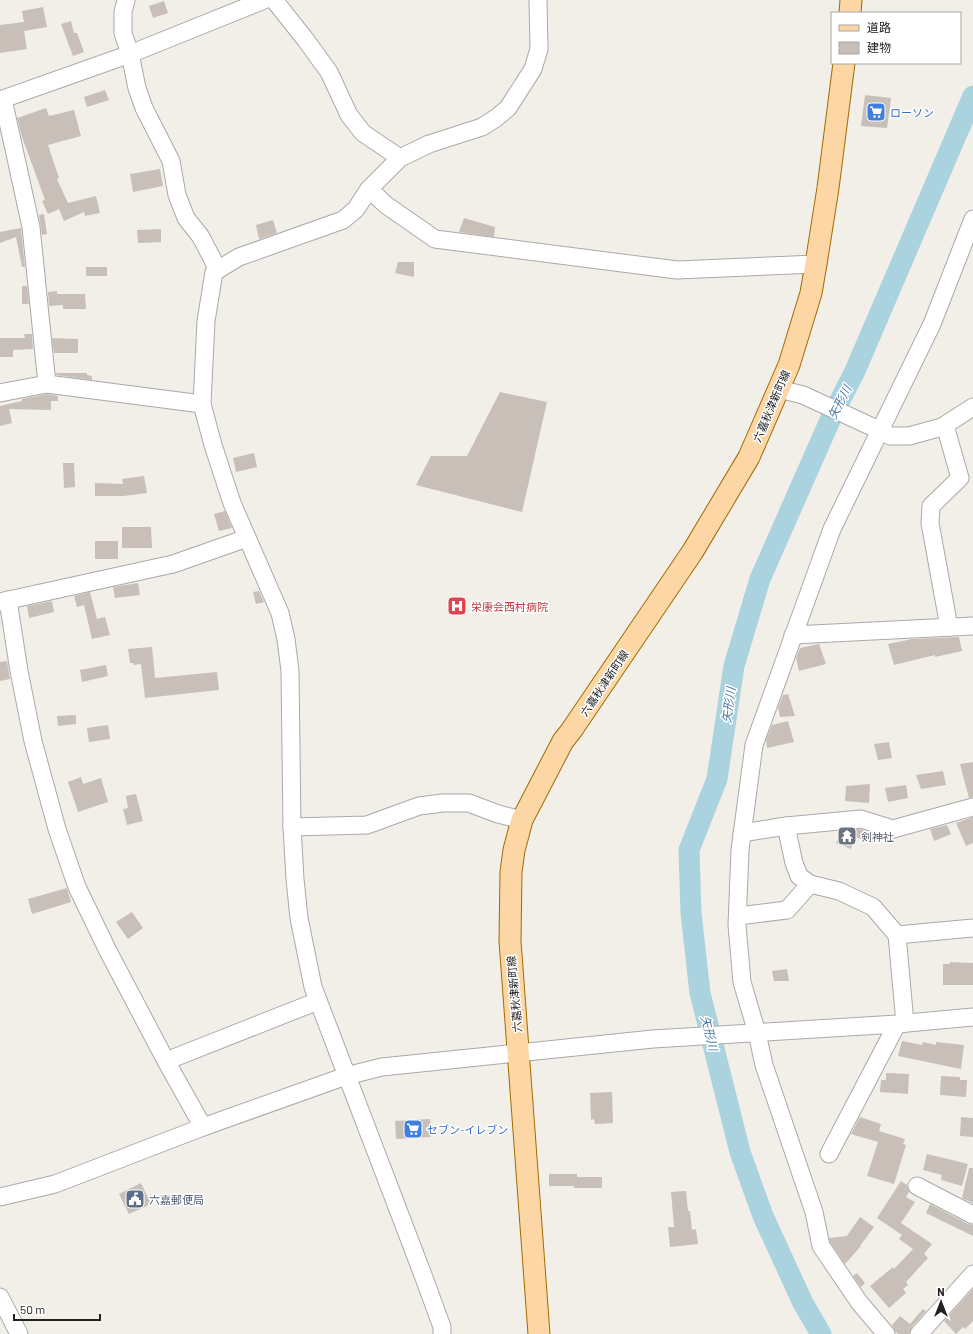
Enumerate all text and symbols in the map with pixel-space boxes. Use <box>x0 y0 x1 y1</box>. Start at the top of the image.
legend <box>831 12 961 64</box>
text: 道路 <box>867 20 891 34</box>
text: 建物 <box>867 40 891 54</box>
supermarket icon: ローソン <box>865 101 887 123</box>
place label: ローソン <box>890 106 934 119</box>
street label: 六嘉秋津新町線 <box>750 368 792 444</box>
water label: 矢形川 <box>825 381 854 421</box>
hospital icon: 栄康会西村病院 <box>446 595 468 617</box>
place label: 栄康会西村病院 <box>471 600 548 613</box>
street label: 六嘉秋津新町線 <box>577 647 631 719</box>
water label: 矢形川 <box>719 684 738 724</box>
temple icon: 剣神社 <box>836 825 858 847</box>
place label: 剣神社 <box>861 830 894 843</box>
street label: 六嘉秋津新町線 <box>504 955 524 1033</box>
water label: 矢形川 <box>699 1014 722 1054</box>
supermarket icon: セブン-イレブン <box>402 1118 424 1140</box>
place label: セブン-イレブン <box>427 1123 508 1136</box>
public building icon: 六嘉郵便局 <box>124 1188 146 1210</box>
place label: 六嘉郵便局 <box>149 1193 204 1206</box>
north arrow <box>921 1282 961 1322</box>
text: N <box>937 1285 945 1298</box>
scale bar <box>14 1296 100 1322</box>
text: 50 m <box>20 1302 45 1316</box>

